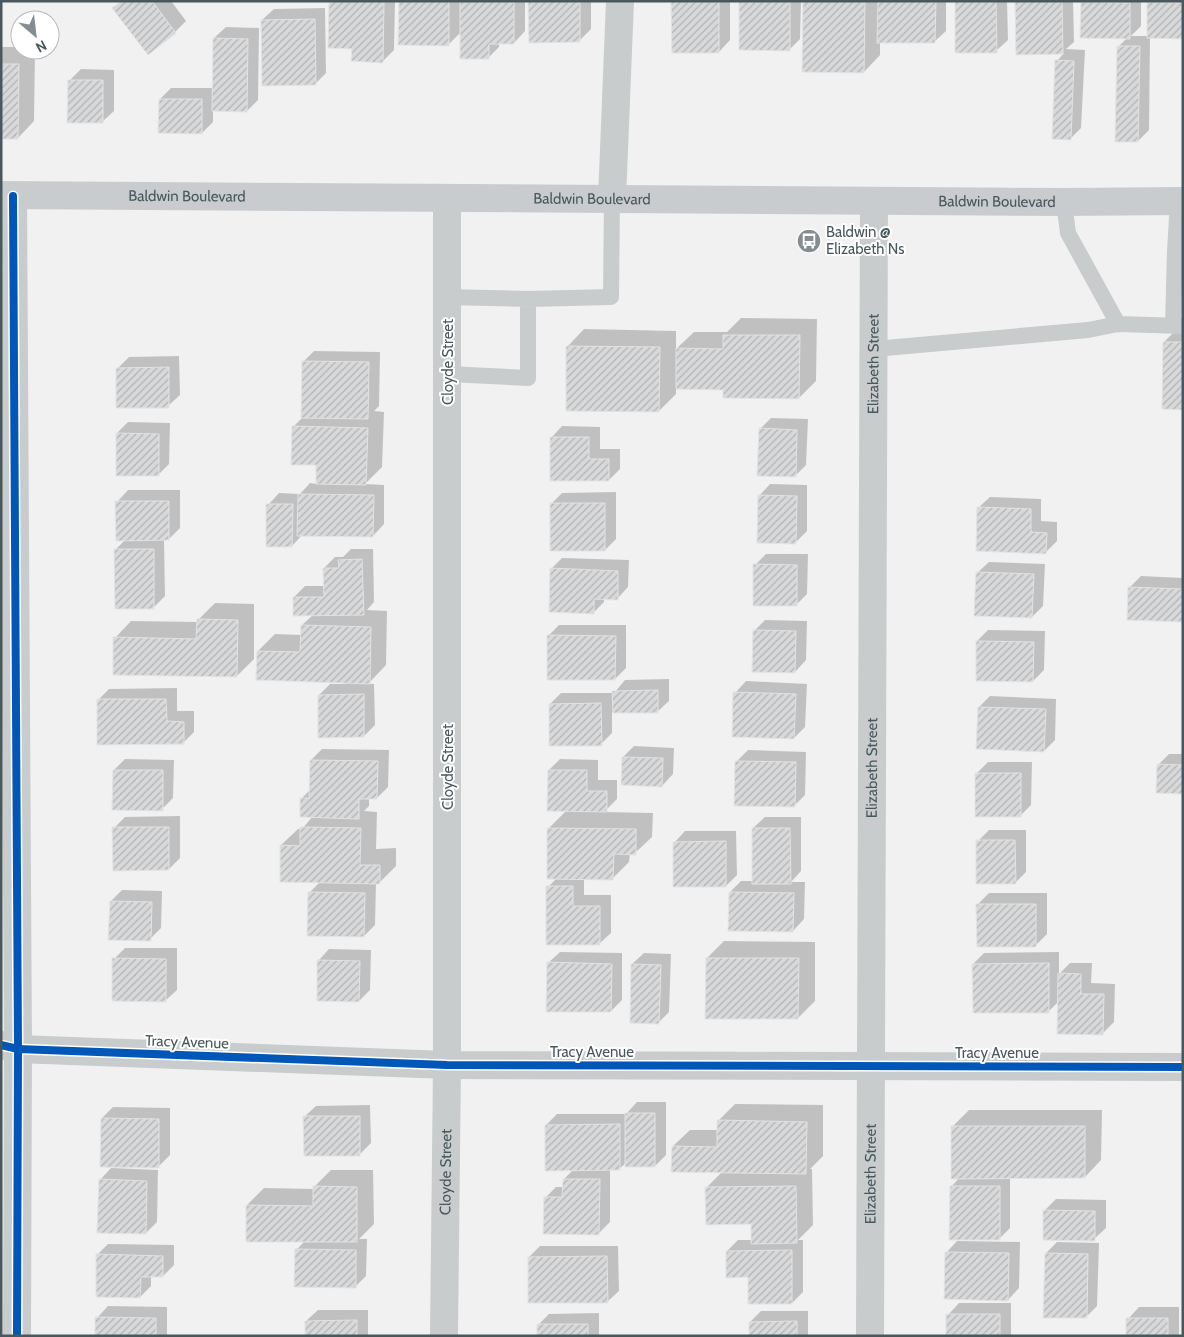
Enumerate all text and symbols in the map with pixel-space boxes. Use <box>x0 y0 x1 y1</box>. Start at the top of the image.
north arrow <box>10 10 60 60</box>
text: N <box>33 36 50 57</box>
street label: Baldwin Boulevard <box>128 187 246 206</box>
street label: Baldwin Boulevard <box>533 190 651 208</box>
street label: Baldwin Boulevard <box>938 192 1056 211</box>
place label: Baldwin @ Elizabeth Ns <box>826 223 904 258</box>
bus stop icon: Baldwin @ Elizabeth Ns <box>796 228 822 254</box>
street label: Elizabeth Street <box>864 314 883 414</box>
street label: Cloyde Street <box>439 319 457 405</box>
street label: Elizabeth Street <box>863 718 881 818</box>
street label: Cloyde Street <box>439 724 457 810</box>
street label: Tracy Avenue <box>145 1032 230 1052</box>
street label: Tracy Avenue <box>550 1043 634 1061</box>
street label: Tracy Avenue <box>955 1044 1039 1062</box>
street label: Elizabeth Street <box>861 1124 880 1224</box>
street label: Cloyde Street <box>436 1129 455 1215</box>

